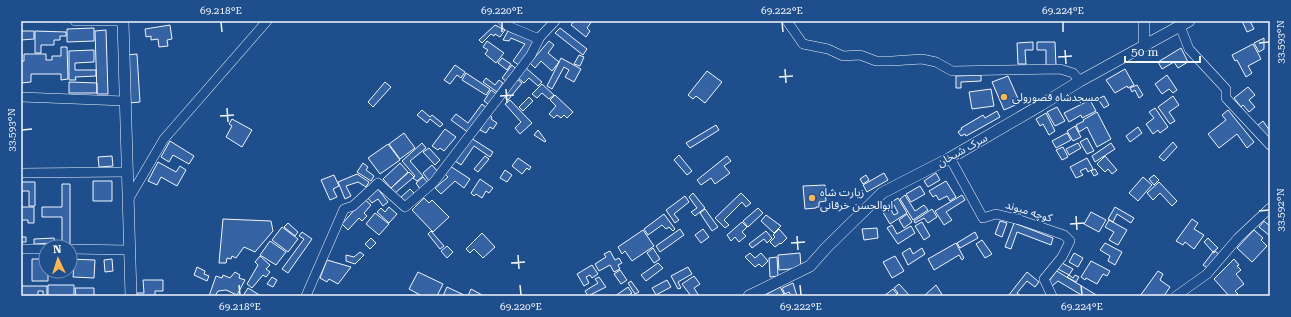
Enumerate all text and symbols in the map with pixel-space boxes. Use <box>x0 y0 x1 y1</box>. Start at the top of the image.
text: 69.218°E <box>200 5 242 16</box>
text: 69.220°E <box>481 5 523 16</box>
text: 69.222°E <box>761 5 803 16</box>
text: 69.224°E <box>1042 5 1084 16</box>
text: 33.593°N <box>1275 20 1286 64</box>
scale bar <box>1125 38 1200 64</box>
text: 50 m <box>1131 45 1158 59</box>
place label: مسجدشاه قصورولی <box>1012 91 1100 104</box>
marker: مسجدشاه قصورولی <box>999 92 1009 102</box>
text: 33.593°N <box>6 108 17 152</box>
street label: سرک شیخان <box>935 131 990 170</box>
place label: زیارت شاه ابوالحسن خرقانی <box>820 186 893 212</box>
text: 33.592°N <box>1275 188 1286 232</box>
marker: زیارت شاه ابوالحسن خرقانی <box>807 193 817 203</box>
street label: کوچه میوند <box>1004 198 1054 226</box>
north arrow <box>38 239 78 279</box>
text: N <box>53 243 63 256</box>
text: 69.218°E <box>219 301 261 312</box>
text: 69.220°E <box>500 301 542 312</box>
text: 69.222°E <box>780 301 822 312</box>
text: 69.224°E <box>1061 301 1103 312</box>

